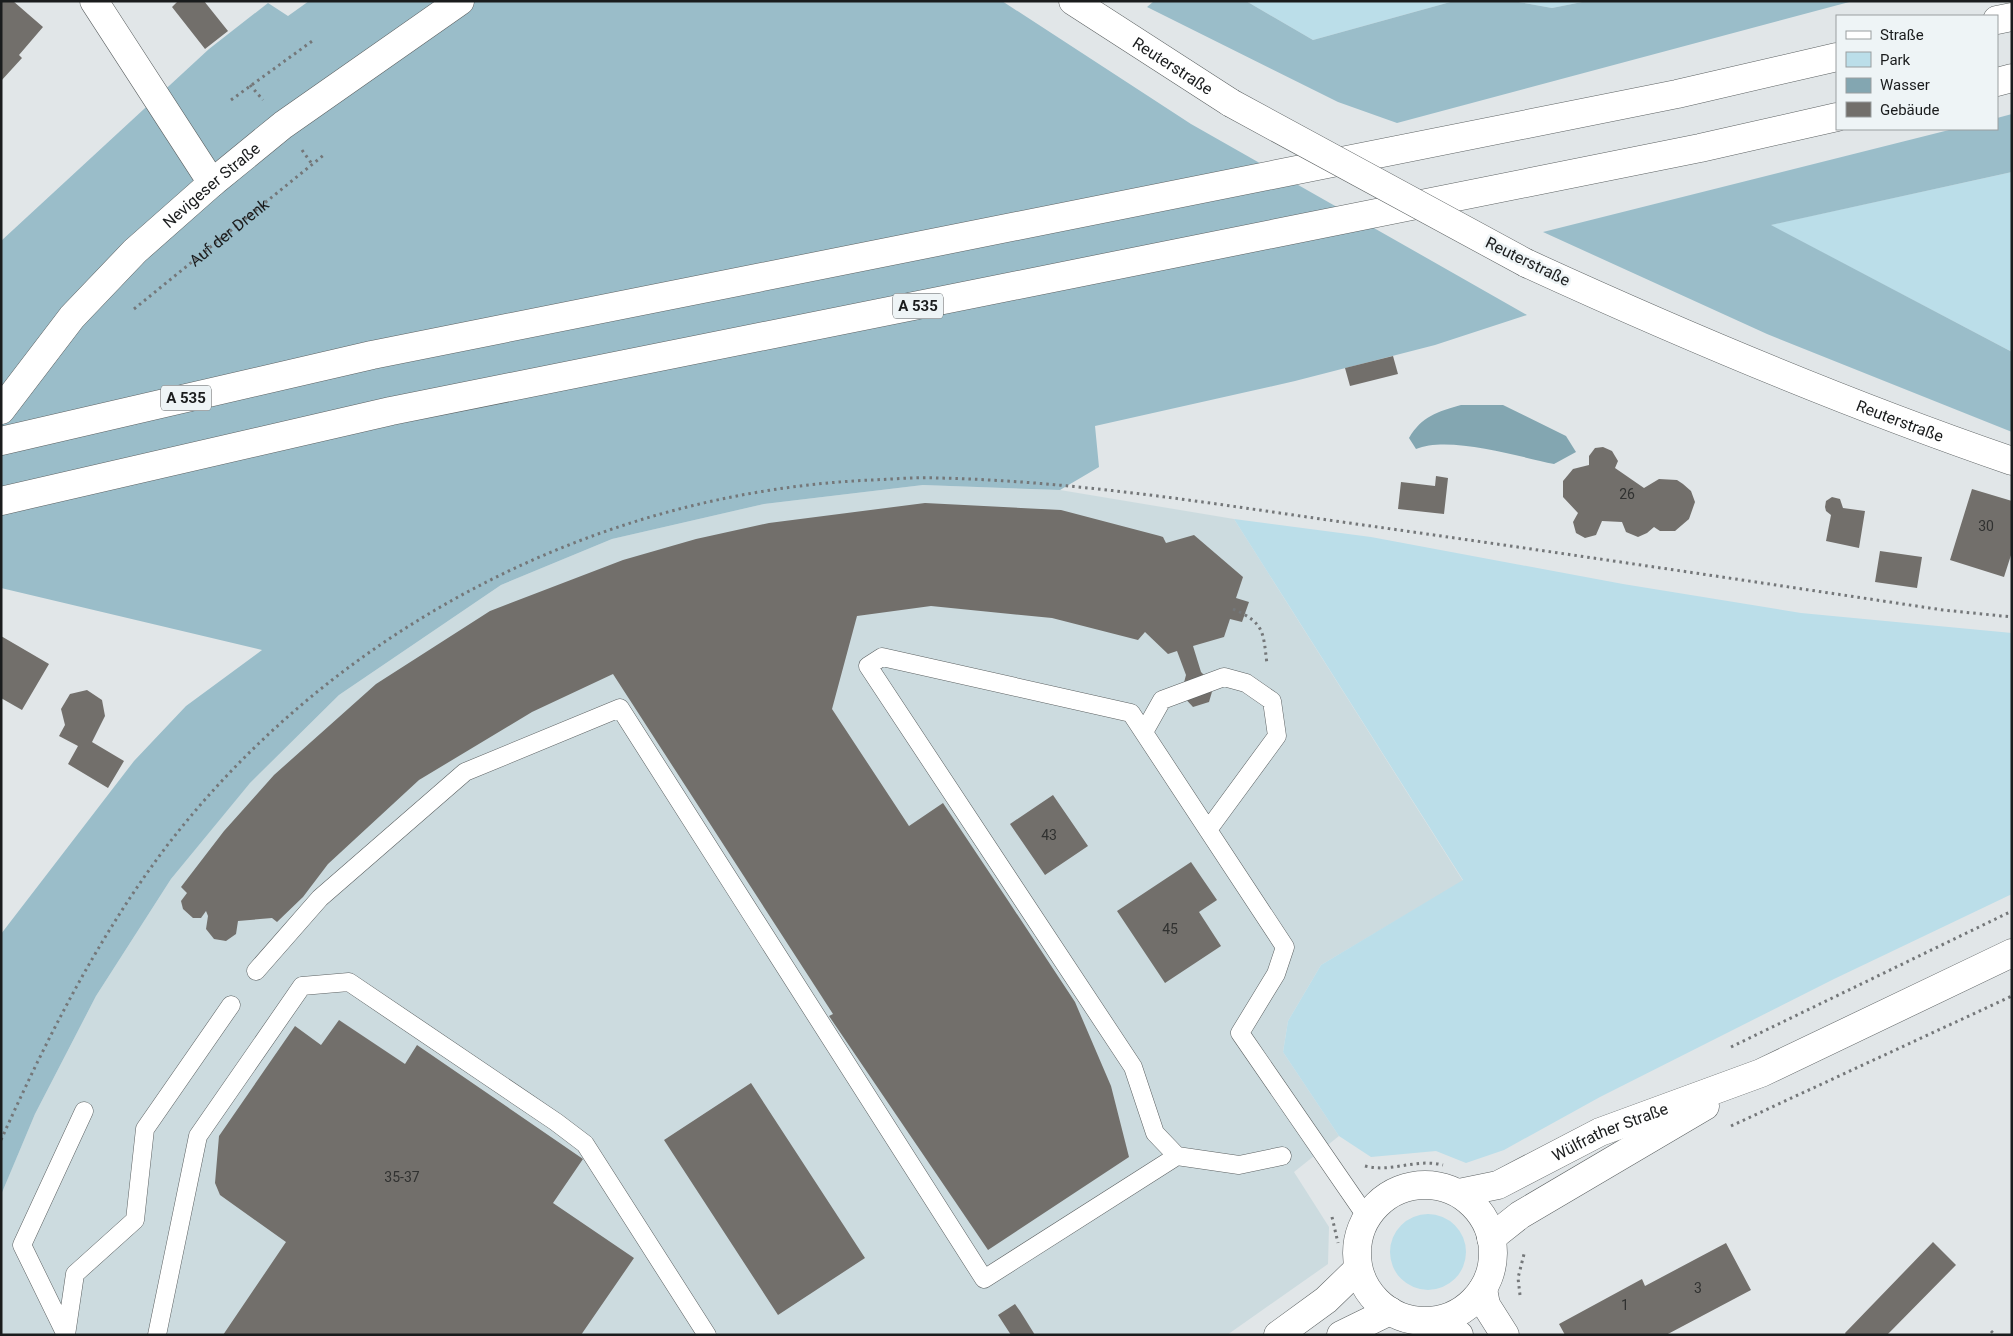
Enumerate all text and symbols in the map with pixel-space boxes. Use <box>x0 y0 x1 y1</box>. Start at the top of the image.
legend <box>1836 15 1998 130</box>
text: Straße <box>1880 26 1924 44</box>
street label: Reuterstraße <box>1129 33 1216 99</box>
text: Park <box>1880 51 1911 69</box>
text: Wasser <box>1880 76 1930 94</box>
text: Gebäude <box>1880 101 1939 119</box>
street label: Nevigeser Straße <box>159 139 264 232</box>
street label: Auf der Drenk <box>185 194 273 270</box>
street label: Reuterstraße <box>1482 233 1573 290</box>
road number: A 535 <box>893 294 943 318</box>
road number: A 535 <box>161 386 211 410</box>
street label: Reuterstraße <box>1854 396 1946 446</box>
house number: 26 <box>1619 486 1635 502</box>
house number: 30 <box>1978 518 1994 534</box>
house number: 43 <box>1041 827 1057 843</box>
house number: 45 <box>1162 921 1178 937</box>
street label: Wülfrather Straße <box>1549 1099 1671 1165</box>
house number: 35-37 <box>384 1169 420 1185</box>
house number: 3 <box>1694 1280 1702 1296</box>
house number: 1 <box>1621 1297 1629 1313</box>

